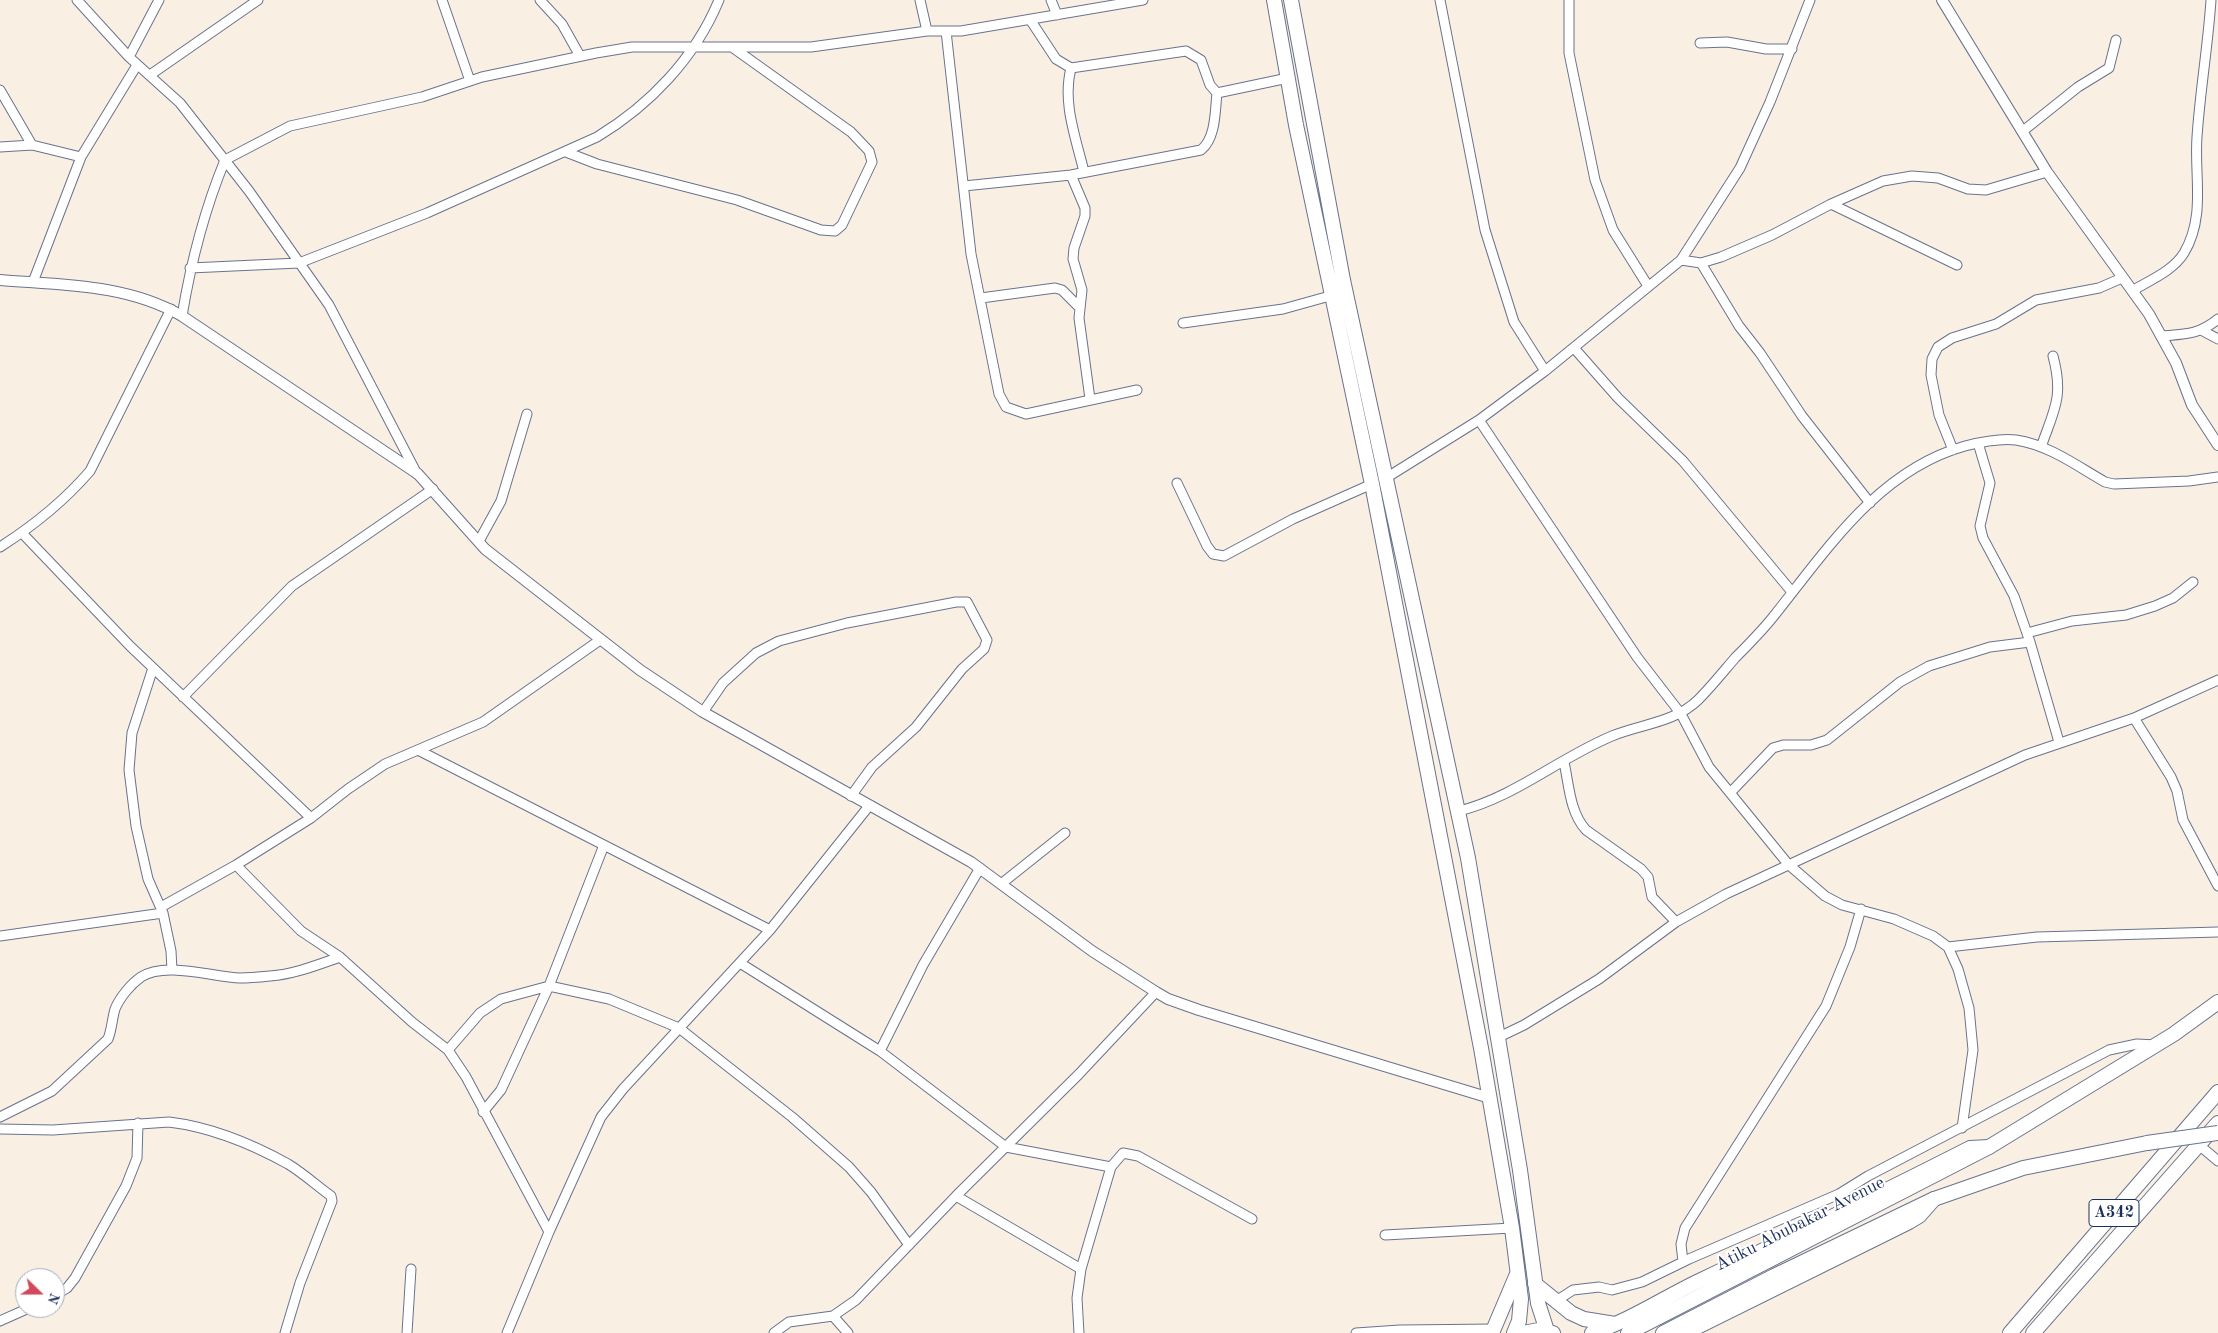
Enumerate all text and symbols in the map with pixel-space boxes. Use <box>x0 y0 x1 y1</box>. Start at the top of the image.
street label: Atiku Abubakar Avenue <box>1712 1172 1888 1276</box>
road number: A342 <box>2089 1200 2139 1226</box>
north arrow <box>15 1268 65 1318</box>
text: N <box>44 1291 61 1306</box>

